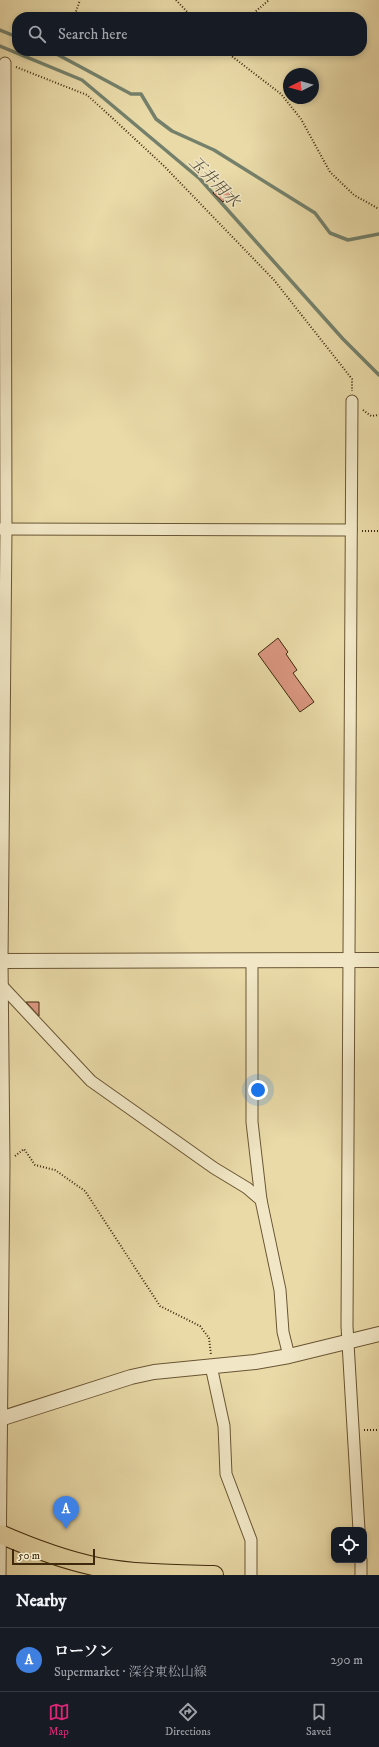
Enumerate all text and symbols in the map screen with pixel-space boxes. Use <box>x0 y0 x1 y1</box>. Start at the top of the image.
search box <box>12 12 367 56</box>
icon: search <box>26 23 48 45</box>
text: Search here <box>58 25 127 44</box>
north arrow <box>283 68 319 104</box>
water label: 玉井用水 <box>185 152 245 213</box>
your location <box>248 1080 268 1100</box>
pin: A <box>53 1496 79 1529</box>
map controls <box>331 1527 367 1563</box>
button: locate <box>331 1527 367 1563</box>
scale bar <box>12 1547 95 1566</box>
text: 50 m <box>18 1549 40 1563</box>
text: Nearby <box>16 1590 66 1612</box>
text: ローソン <box>54 1642 113 1661</box>
text: A <box>25 1652 33 1668</box>
text: 290 m <box>331 1652 363 1668</box>
text: Supermarket · 深谷東松山線 <box>54 1664 206 1680</box>
tab: Map <box>48 1701 70 1739</box>
tab: Directions <box>165 1701 211 1739</box>
tab: Saved <box>306 1701 331 1739</box>

